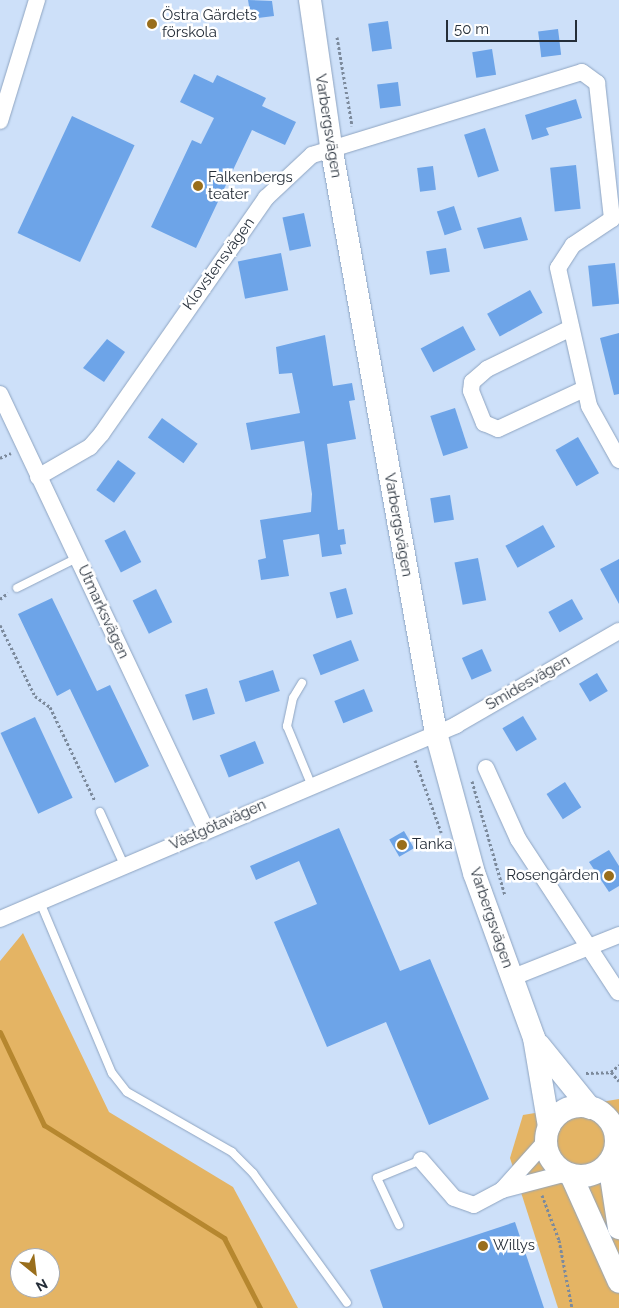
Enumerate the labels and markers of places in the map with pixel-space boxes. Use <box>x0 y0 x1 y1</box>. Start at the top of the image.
place label: Östra Gärdets förskola <box>162 6 257 41</box>
marker: Östra Gärdets förskola <box>146 18 158 30</box>
place label: Falkenbergs teater <box>208 168 293 203</box>
marker: Falkenbergs teater <box>192 180 204 192</box>
place label: Tanka <box>412 836 453 854</box>
marker: Tanka <box>396 839 408 851</box>
place label: Rosengården <box>506 867 599 885</box>
marker: Rosengården <box>603 870 615 882</box>
place label: Willys <box>493 1237 535 1255</box>
marker: Willys <box>477 1240 489 1252</box>

